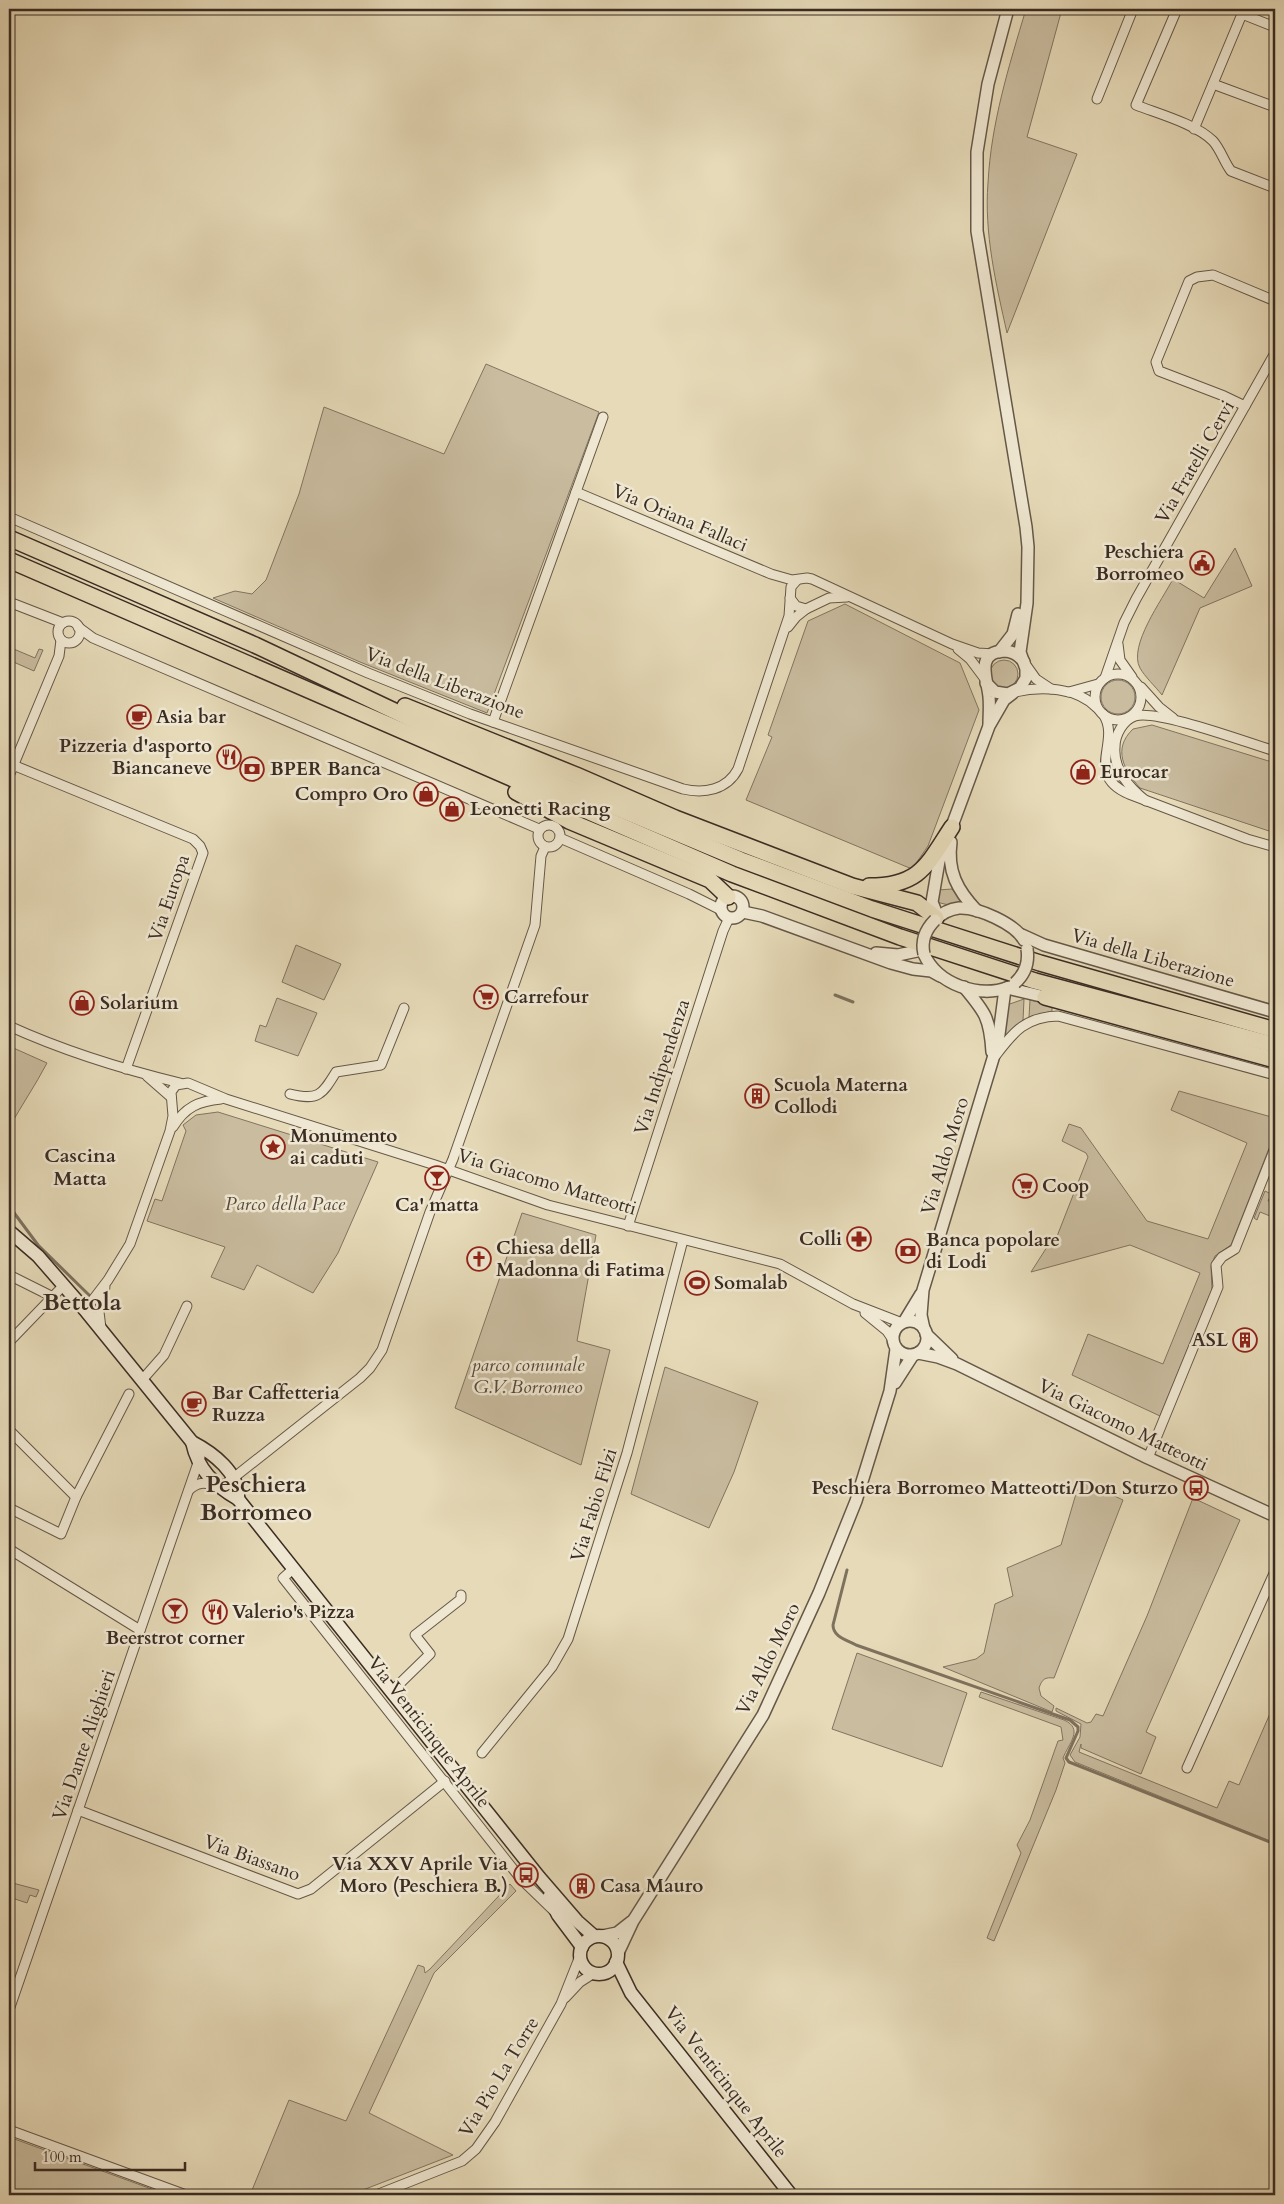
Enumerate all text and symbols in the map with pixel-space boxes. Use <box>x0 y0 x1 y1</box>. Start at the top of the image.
street label: Via Fratelli Cervi <box>1149 396 1241 528</box>
street label: Via Oriana Fallaci <box>608 478 752 558</box>
place label: Peschiera Borromeo <box>1095 539 1185 587</box>
public building icon: Peschiera Borromeo <box>1189 550 1215 576</box>
street label: Via della Liberazione <box>362 641 528 725</box>
cafe icon: Asia bar <box>126 704 152 730</box>
place label: Asia bar <box>156 704 226 730</box>
place label: Pizzeria d'asporto Biancaneve <box>59 733 212 781</box>
restaurant icon: Pizzeria d'asporto Biancaneve <box>216 744 242 770</box>
bank icon: BPER Banca <box>239 756 265 782</box>
place label: BPER Banca <box>270 756 382 782</box>
shop icon: Eurocar <box>1070 759 1096 785</box>
place label: Eurocar <box>1100 759 1168 785</box>
place label: Compro Oro <box>295 781 408 807</box>
shop icon: Compro Oro <box>413 781 439 807</box>
shop icon: Leonetti Racing <box>439 796 465 822</box>
place label: Leonetti Racing <box>470 796 611 822</box>
street label: Via Europa <box>142 851 196 945</box>
street label: Via della Liberazione <box>1068 922 1238 994</box>
supermarket icon: Carrefour <box>473 984 499 1010</box>
place label: Carrefour <box>504 984 589 1010</box>
shop icon: Solarium <box>69 990 95 1016</box>
place label: Solarium <box>100 990 179 1016</box>
street label: Via Indipendenza <box>628 996 696 1138</box>
place label: Scuola Materna Collodi <box>774 1072 909 1120</box>
building icon: Scuola Materna Collodi <box>744 1083 770 1109</box>
street label: Via Aldo Moro <box>915 1094 975 1218</box>
place label: Monumento ai caduti <box>290 1123 397 1171</box>
place icon: Monumento ai caduti <box>260 1134 286 1160</box>
district label: Cascina Matta <box>44 1142 116 1192</box>
street label: Via Giacomo Matteotti <box>454 1142 640 1222</box>
bar icon: Ca' matta <box>424 1165 450 1191</box>
supermarket icon: Coop <box>1012 1173 1038 1199</box>
place label: Coop <box>1042 1173 1089 1199</box>
park label: Parco della Pace <box>225 1191 346 1217</box>
place label: Ca' matta <box>395 1192 479 1218</box>
place label: Colli <box>799 1226 842 1252</box>
pharmacy icon: Colli <box>846 1226 872 1252</box>
place label: Banca popolare di Lodi <box>926 1227 1060 1275</box>
place label: Chiesa della Madonna di Fatima <box>496 1235 665 1283</box>
bank icon: Banca popolare di Lodi <box>895 1238 921 1264</box>
church icon: Chiesa della Madonna di Fatima <box>466 1246 492 1272</box>
sports icon: Somalab <box>684 1270 710 1296</box>
place label: Somalab <box>714 1270 788 1296</box>
district label: Bettola <box>42 1286 122 1319</box>
place label: ASL <box>1192 1327 1228 1353</box>
building icon: ASL <box>1232 1327 1258 1353</box>
park label: parco comunale G.V. Borromeo <box>470 1352 585 1400</box>
street label: Via Giacomo Matteotti <box>1034 1373 1212 1477</box>
place label: Bar Caffetteria Ruzza <box>212 1380 340 1428</box>
cafe icon: Bar Caffetteria Ruzza <box>181 1391 207 1417</box>
street label: Via Fabio Filzi <box>564 1445 624 1565</box>
district label: Peschiera Borromeo <box>200 1468 312 1529</box>
place label: Peschiera Borromeo Matteotti/Don Sturzo <box>811 1475 1178 1501</box>
bus stop icon: Peschiera Borromeo Matteotti/Don Sturzo <box>1183 1475 1209 1501</box>
bar icon: Beerstrot corner <box>162 1598 188 1624</box>
restaurant icon: Valerio's Pizza <box>202 1599 228 1625</box>
place label: Valerio's Pizza <box>232 1599 355 1625</box>
street label: Via Aldo Moro <box>730 1599 806 1719</box>
place label: Beerstrot corner <box>105 1625 245 1651</box>
street label: Via Venticinque Aprile <box>362 1651 496 1813</box>
street label: Via Dante Alighieri <box>46 1666 122 1824</box>
street label: Via Biassano <box>200 1828 304 1888</box>
place label: Via XXV Aprile Via Moro (Peschiera B.) <box>332 1851 509 1899</box>
bus stop icon: Via XXV Aprile Via Moro (Peschiera B.) <box>513 1862 539 1888</box>
building icon: Casa Mauro <box>569 1873 595 1899</box>
place label: Casa Mauro <box>600 1873 703 1899</box>
street label: Via Venticinque Aprile <box>659 2001 793 2163</box>
street label: Via Pio La Torre <box>453 2012 545 2142</box>
scale bar <box>35 2139 185 2171</box>
text: 100 m <box>42 2147 82 2167</box>

